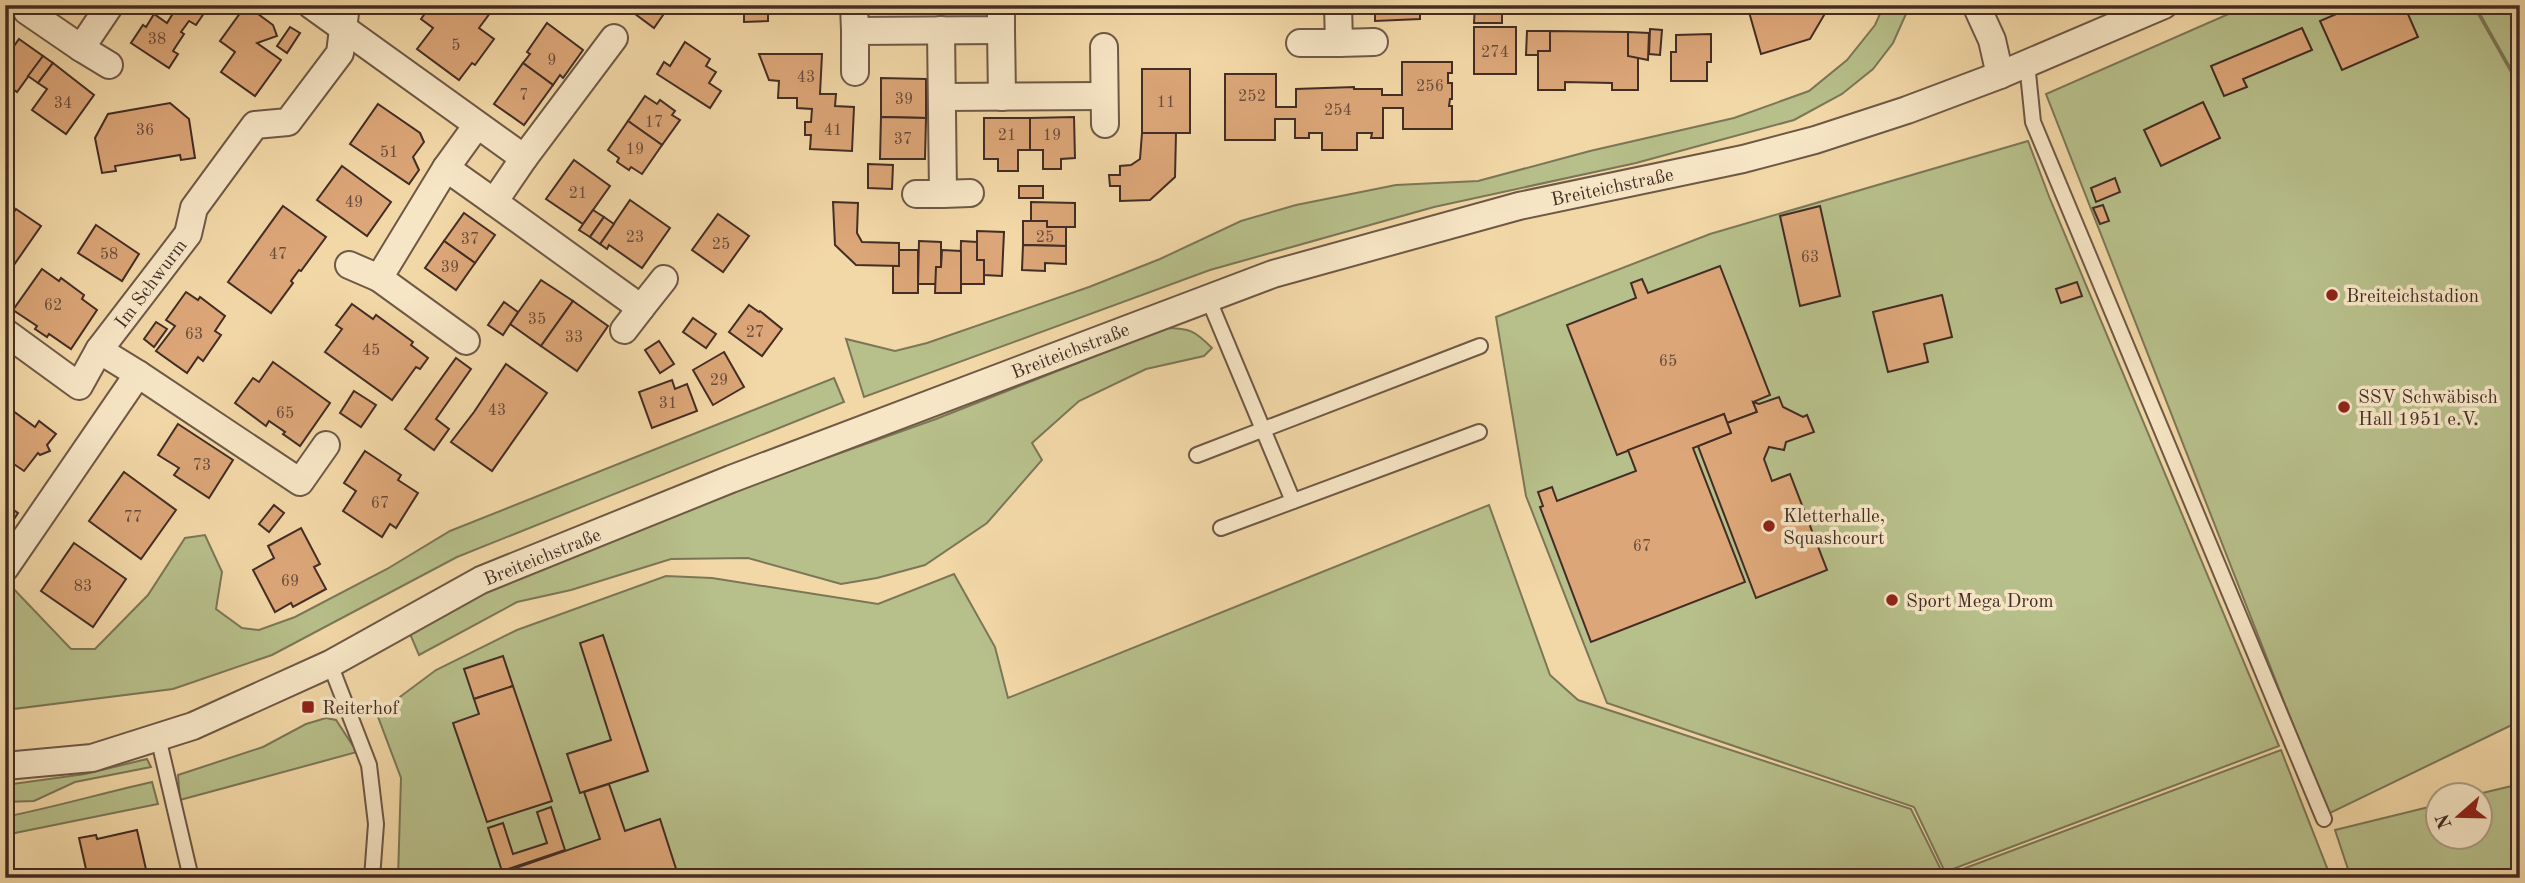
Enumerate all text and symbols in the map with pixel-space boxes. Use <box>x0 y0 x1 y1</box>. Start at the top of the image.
house number: 38 <box>148 32 166 48</box>
house number: 5 <box>451 38 461 54</box>
house number: 274 <box>1481 45 1509 61</box>
house number: 9 <box>547 53 557 69</box>
house number: 43 <box>797 70 815 86</box>
house number: 256 <box>1416 79 1444 95</box>
house number: 7 <box>519 88 529 104</box>
house number: 252 <box>1238 89 1266 105</box>
house number: 39 <box>895 92 913 108</box>
house number: 11 <box>1157 95 1175 111</box>
house number: 34 <box>54 96 72 112</box>
house number: 254 <box>1324 103 1352 119</box>
house number: 17 <box>645 115 663 131</box>
house number: 36 <box>136 123 154 139</box>
house number: 41 <box>824 123 842 139</box>
house number: 21 <box>998 128 1016 144</box>
house number: 19 <box>1043 128 1061 144</box>
house number: 37 <box>894 132 912 148</box>
house number: 19 <box>626 142 644 158</box>
house number: 51 <box>380 145 398 161</box>
street label: Breiteichstraße <box>1550 166 1675 211</box>
house number: 21 <box>569 186 587 202</box>
house number: 49 <box>345 195 363 211</box>
house number: 23 <box>626 230 644 246</box>
house number: 25 <box>1036 230 1054 246</box>
house number: 37 <box>461 232 479 248</box>
street label: Im Schwurm <box>112 236 191 333</box>
house number: 25 <box>712 237 730 253</box>
house number: 58 <box>100 247 118 263</box>
house number: 47 <box>269 247 287 263</box>
house number: 63 <box>1801 250 1819 266</box>
house number: 39 <box>441 260 459 276</box>
marker: Breiteichstadion <box>2324 287 2340 303</box>
place label: Breiteichstadion <box>2346 288 2479 307</box>
house number: 62 <box>44 298 62 314</box>
house number: 35 <box>528 312 546 328</box>
street label: Breiteichstraße <box>1009 321 1133 384</box>
house number: 27 <box>746 325 764 341</box>
house number: 63 <box>185 327 203 343</box>
house number: 33 <box>565 330 583 346</box>
house number: 45 <box>362 343 380 359</box>
house number: 65 <box>1659 354 1677 370</box>
house number: 29 <box>710 373 728 389</box>
place label: SSV Schwäbisch Hall 1951 e.V. <box>2358 389 2498 430</box>
house number: 31 <box>659 396 677 412</box>
marker: SSV Schwäbisch Hall 1951 e.V. <box>2336 399 2352 415</box>
house number: 43 <box>488 403 506 419</box>
house number: 65 <box>276 406 294 422</box>
house number: 73 <box>193 458 211 474</box>
house number: 67 <box>371 496 389 512</box>
place label: Kletterhalle, Squashcourt <box>1783 508 1885 549</box>
house number: 77 <box>124 510 142 526</box>
marker: Kletterhalle, Squashcourt <box>1761 518 1777 534</box>
street label: Breiteichstraße <box>482 526 604 590</box>
house number: 67 <box>1633 539 1651 555</box>
house number: 69 <box>281 574 299 590</box>
house number: 83 <box>74 579 92 595</box>
marker: Sport Mega Drom <box>1884 592 1900 608</box>
place label: Sport Mega Drom <box>1906 593 2054 612</box>
marker: Reiterhof <box>300 699 316 715</box>
place label: Reiterhof <box>322 700 399 719</box>
north arrow <box>2424 782 2494 852</box>
text: N <box>2434 810 2457 831</box>

